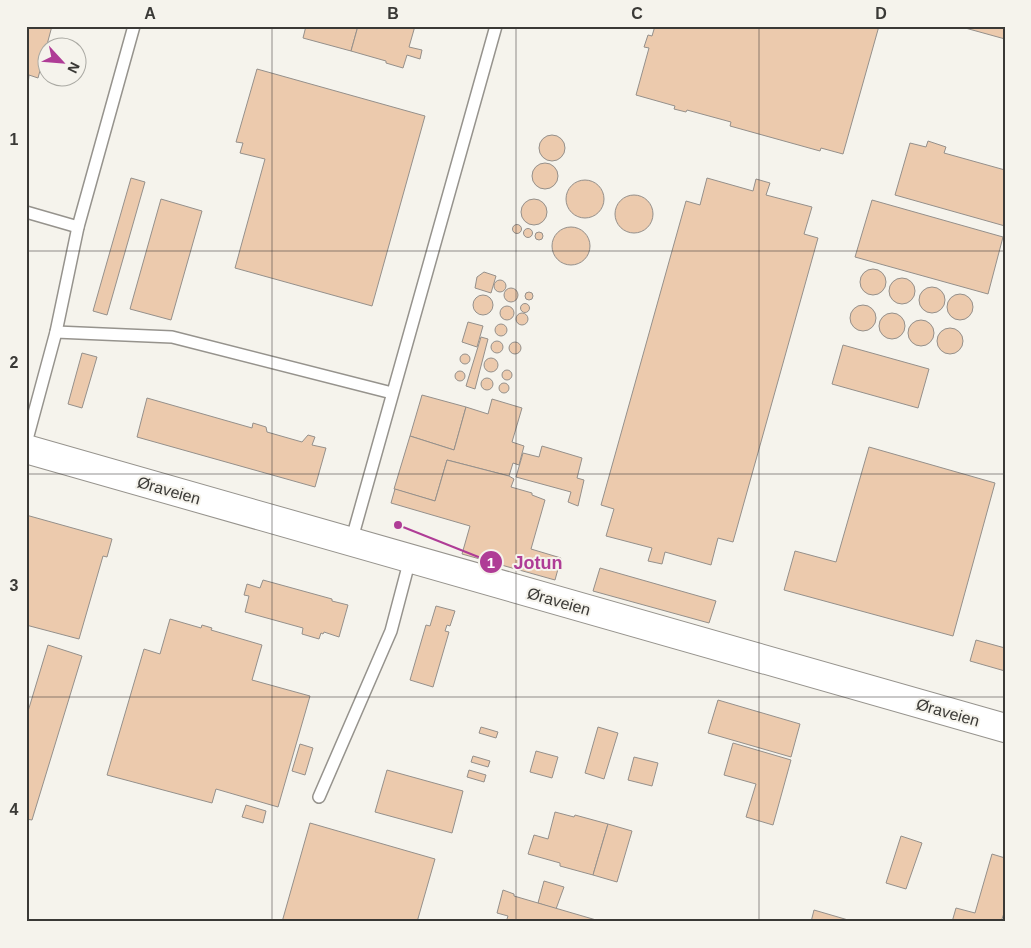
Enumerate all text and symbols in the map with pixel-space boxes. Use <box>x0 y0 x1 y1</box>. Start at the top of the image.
text: A <box>144 5 156 22</box>
text: B <box>387 5 399 22</box>
text: C <box>631 5 643 22</box>
text: D <box>875 5 887 22</box>
north arrow <box>38 38 88 88</box>
text: N <box>64 60 83 76</box>
text: 1 <box>10 131 19 148</box>
text: 2 <box>10 354 19 371</box>
street label: Øraveien <box>135 473 202 508</box>
callout: Jotun <box>478 546 572 579</box>
text: Jotun <box>514 553 563 573</box>
text: 1 <box>487 554 495 571</box>
text: 3 <box>10 577 19 594</box>
street label: Øraveien <box>525 584 592 619</box>
street label: Øraveien <box>914 695 981 730</box>
text: 4 <box>10 801 19 818</box>

